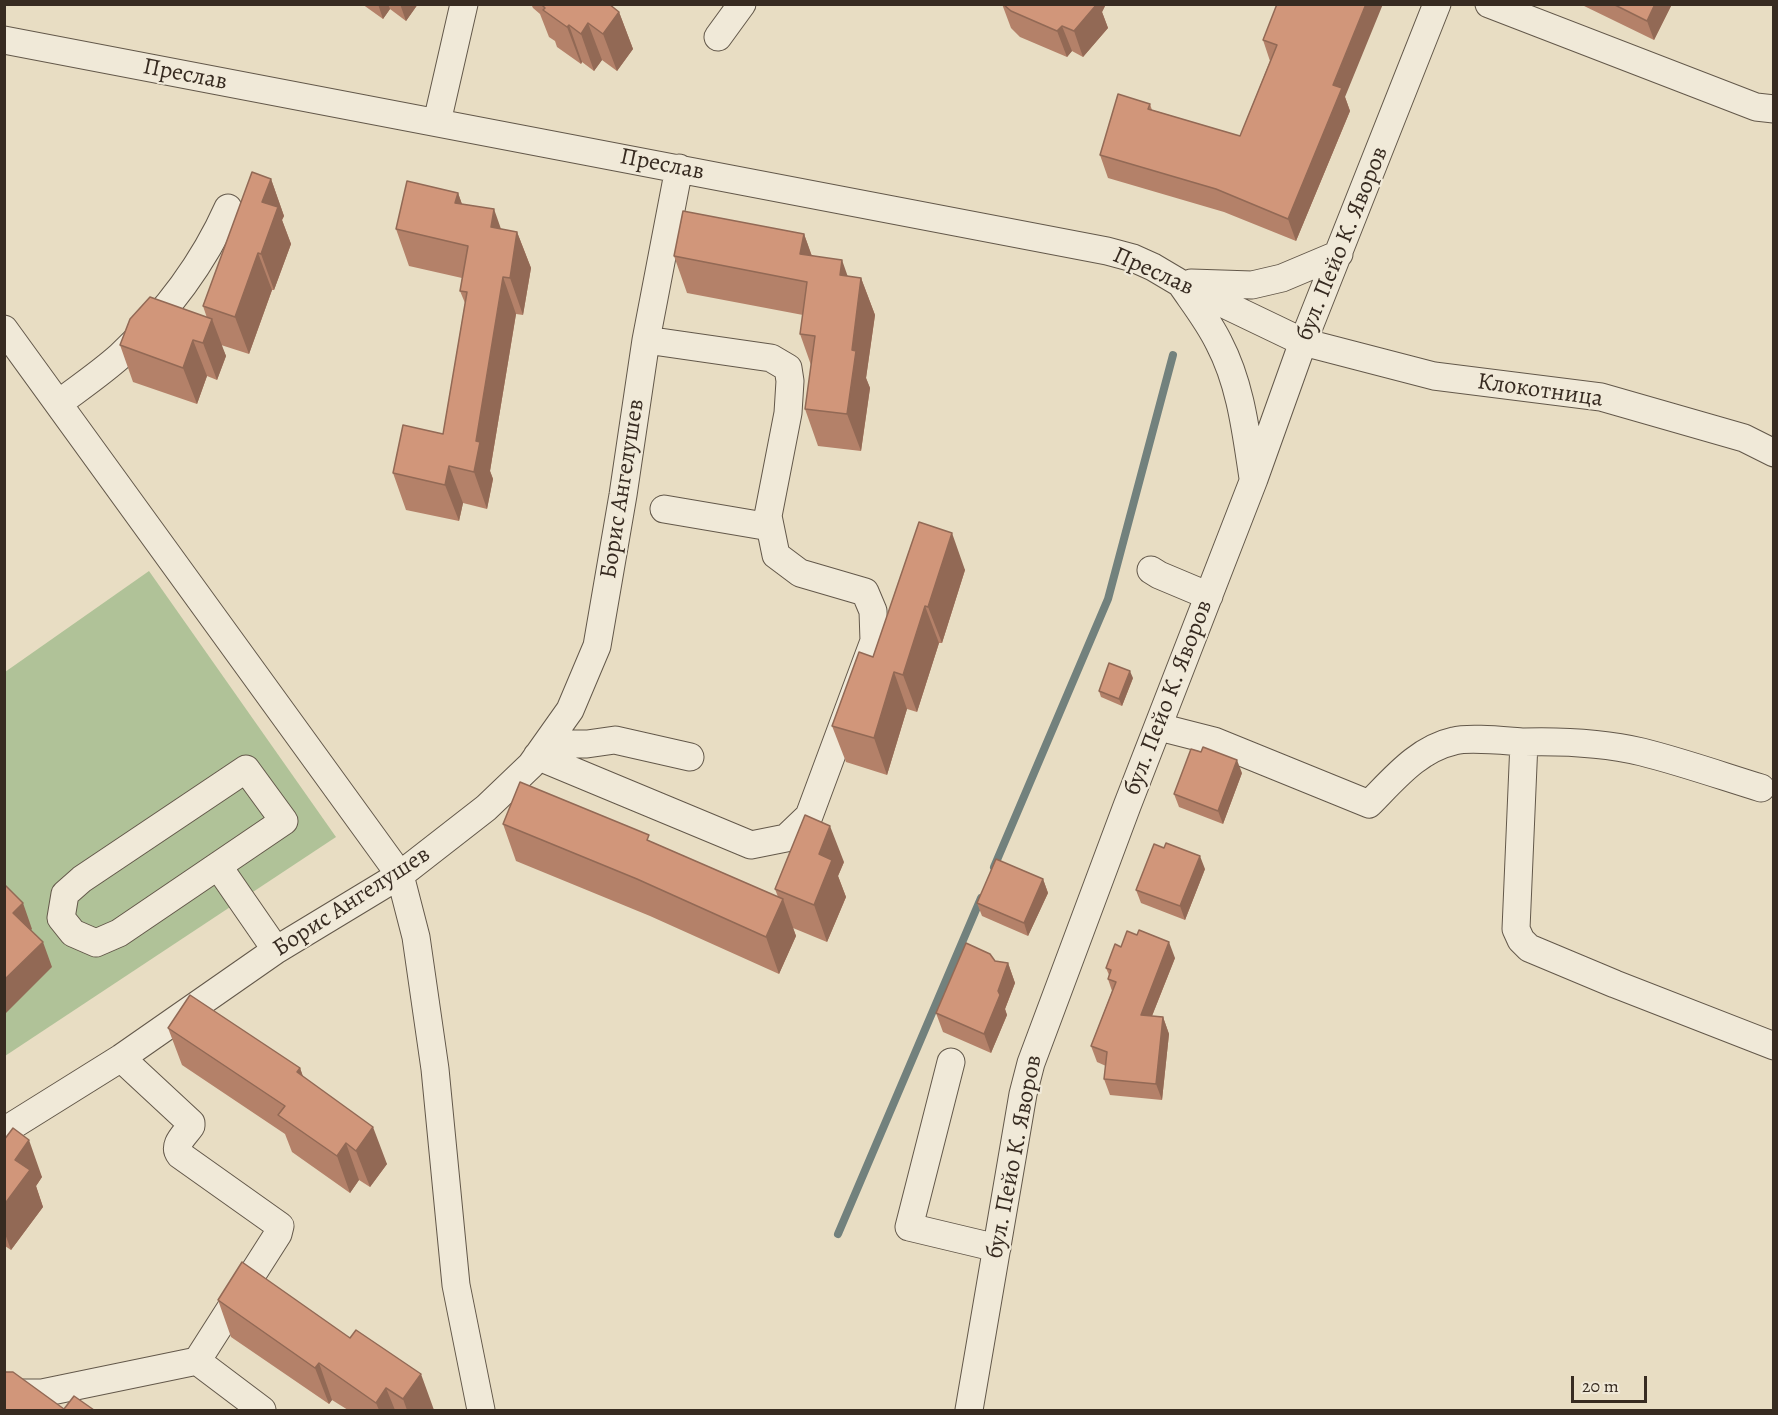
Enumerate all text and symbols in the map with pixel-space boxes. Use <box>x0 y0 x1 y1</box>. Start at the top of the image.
street label: Преслав <box>140 53 230 97</box>
street label: Преслав <box>617 143 707 187</box>
street label: бул. Пейо К. Яворов <box>1291 143 1395 345</box>
street label: Преслав <box>1108 241 1198 303</box>
street label: Клокотница <box>1475 368 1605 414</box>
street label: Борис Ангелушев <box>595 397 651 581</box>
street label: бул. Пейо К. Яворов <box>1118 596 1220 800</box>
street label: Борис Ангелушев <box>268 840 436 964</box>
street label: бул. Пейо К. Яворов <box>981 1053 1049 1261</box>
scale bar <box>1574 1364 1650 1402</box>
text: 20 m <box>1582 1374 1619 1398</box>

